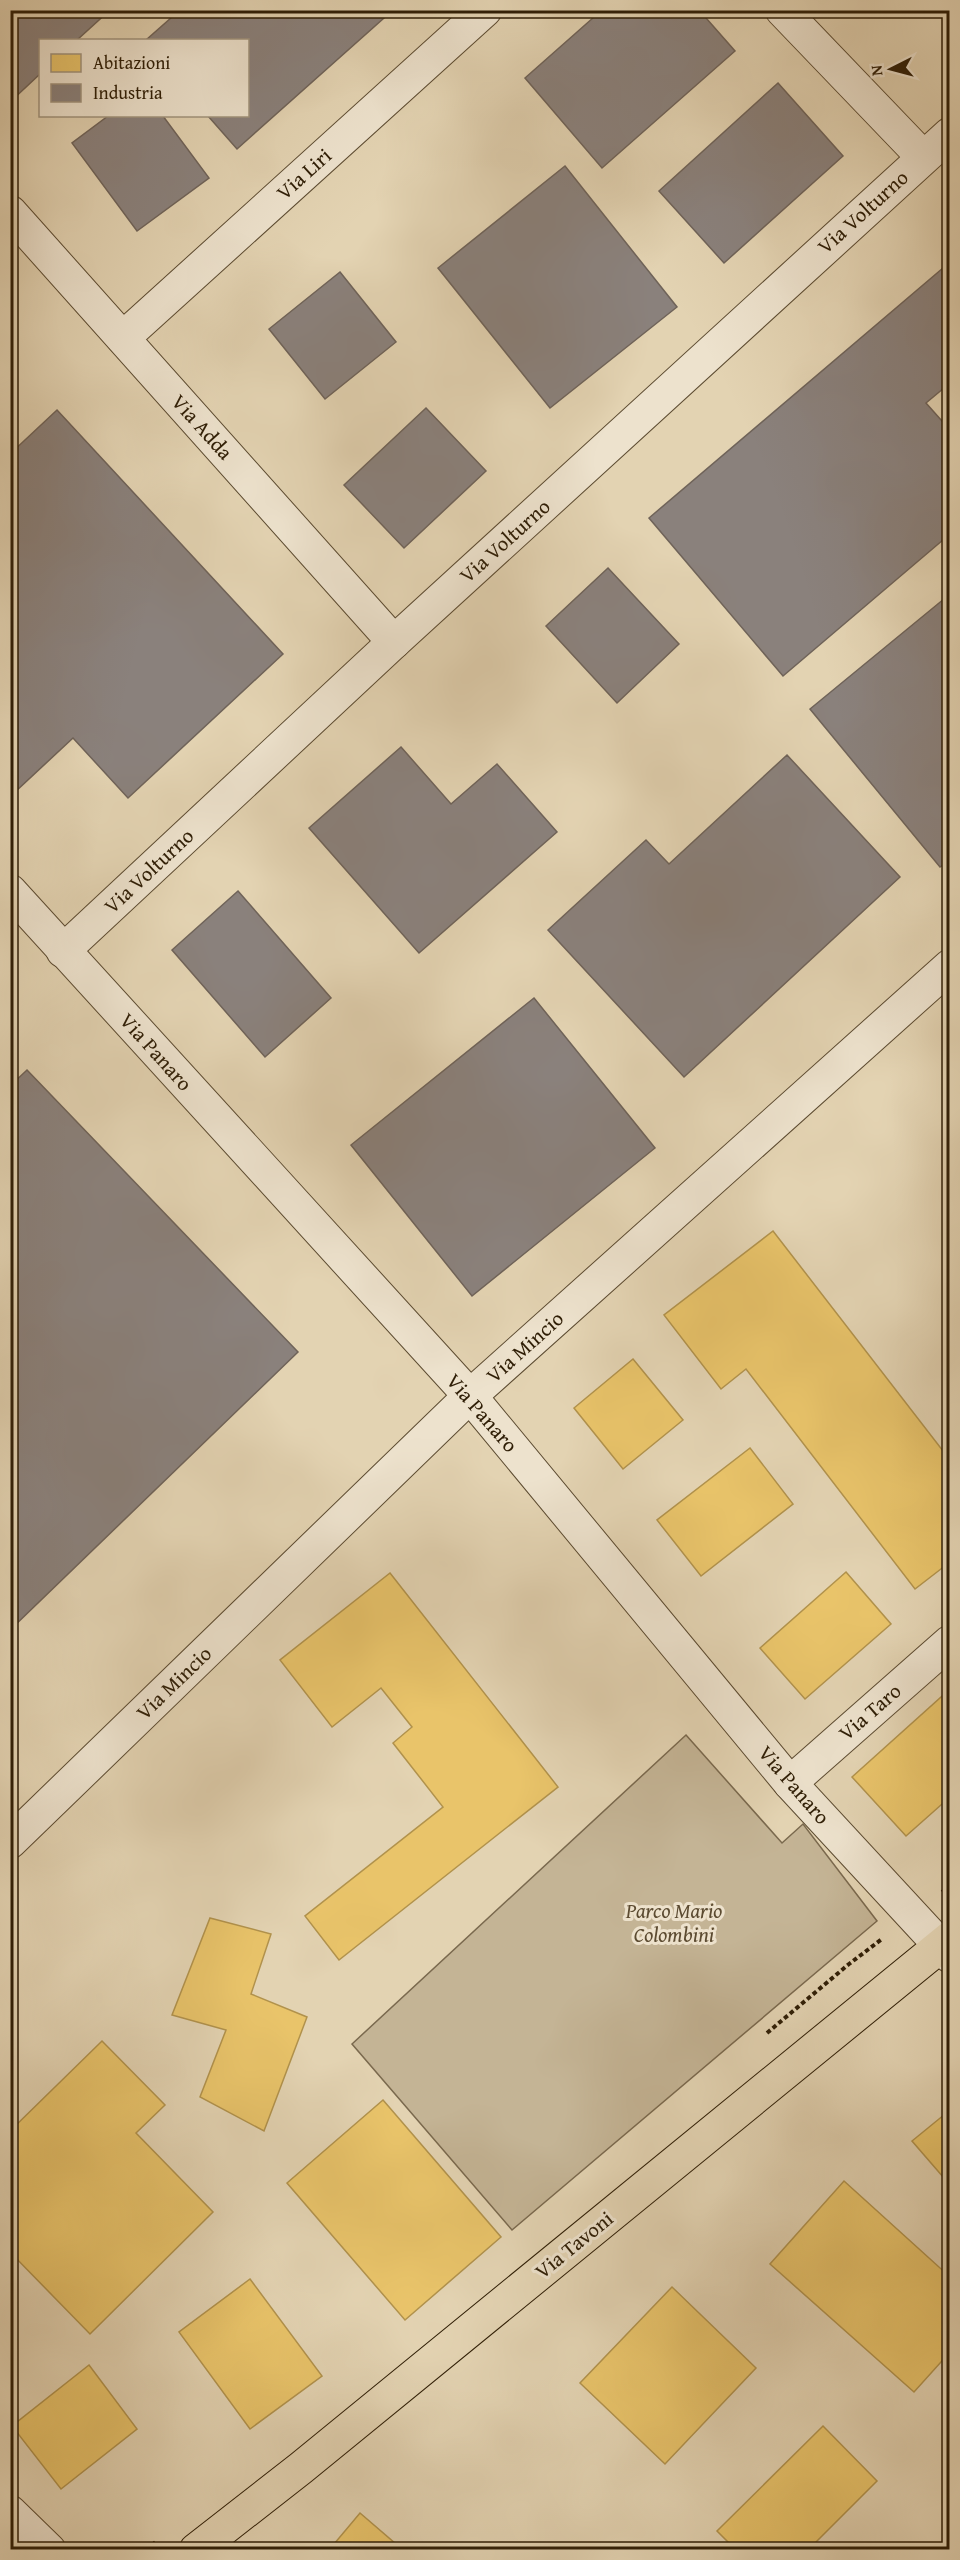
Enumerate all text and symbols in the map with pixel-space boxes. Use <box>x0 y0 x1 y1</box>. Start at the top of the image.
legend <box>39 39 249 117</box>
north arrow <box>861 39 921 99</box>
text: Abitazioni <box>93 49 170 76</box>
text: N <box>864 64 889 77</box>
text: Industria <box>93 79 163 106</box>
street label: Via Liri <box>269 140 338 207</box>
street label: Via Volturno <box>810 162 915 261</box>
street label: Via Adda <box>164 387 240 467</box>
street label: Via Volturno <box>452 491 557 590</box>
street label: Via Volturno <box>97 821 201 921</box>
street label: Via Panaro <box>113 1006 200 1098</box>
street label: Via Mincio <box>479 1303 570 1390</box>
street label: Via Panaro <box>439 1366 526 1459</box>
street label: Via Mincio <box>129 1638 219 1727</box>
street label: Via Taro <box>832 1676 908 1748</box>
street label: Via Panaro <box>751 1738 838 1831</box>
park label: Parco Mario Colombini <box>625 1895 722 1950</box>
street label: Via Tavoni <box>528 2203 620 2286</box>

